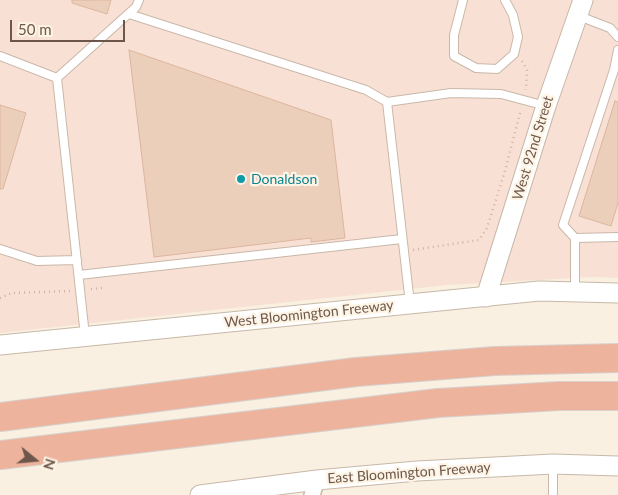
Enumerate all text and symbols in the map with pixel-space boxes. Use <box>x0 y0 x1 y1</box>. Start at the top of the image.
scale bar <box>12 10 128 42</box>
text: 50 m <box>18 20 52 38</box>
street label: West 92nd Street <box>509 94 557 202</box>
place label: Donaldson <box>251 171 317 187</box>
marker: Donaldson <box>235 173 247 185</box>
street label: West Bloomington Freeway <box>224 297 394 331</box>
north arrow <box>10 435 60 485</box>
text: N <box>40 457 60 472</box>
street label: East Bloomington Freeway <box>327 459 491 487</box>

